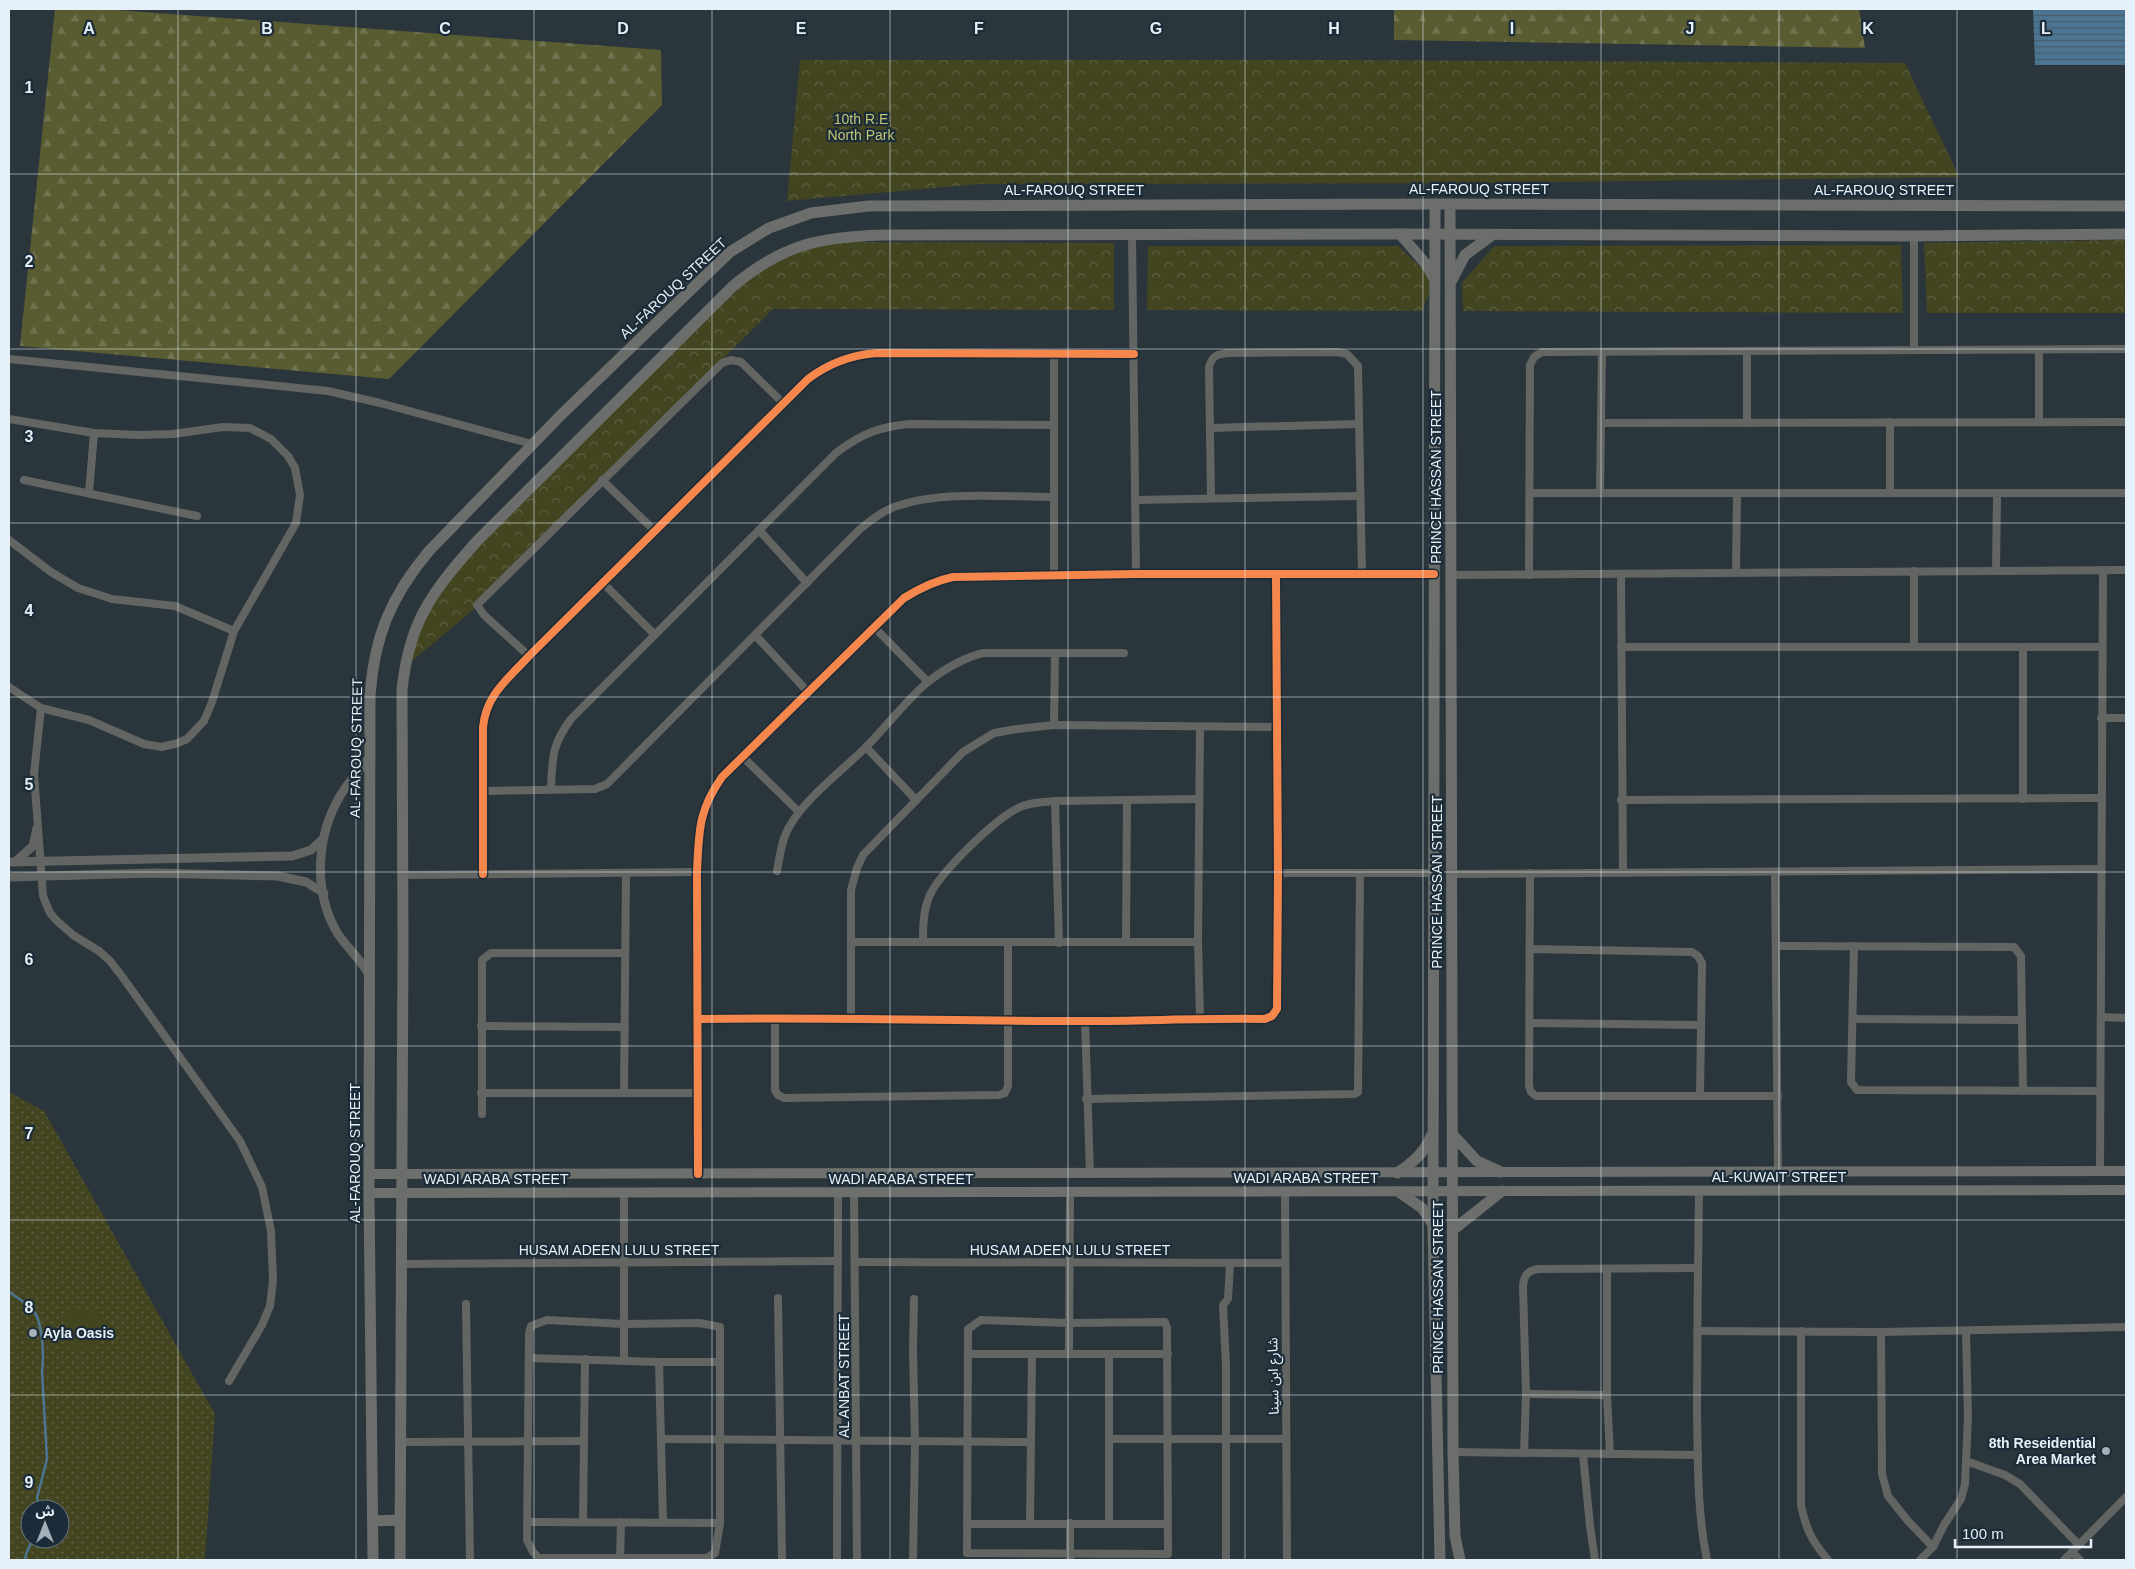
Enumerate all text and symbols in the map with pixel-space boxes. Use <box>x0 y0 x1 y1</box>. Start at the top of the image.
text: A <box>83 20 95 37</box>
text: B <box>261 20 273 37</box>
text: C <box>439 20 451 37</box>
text: D <box>617 20 629 37</box>
text: E <box>796 20 807 37</box>
text: F <box>974 20 984 37</box>
text: G <box>1150 20 1162 37</box>
text: H <box>1328 20 1340 37</box>
text: I <box>1510 20 1514 37</box>
text: J <box>1686 20 1694 37</box>
text: K <box>1862 20 1874 37</box>
text: L <box>2041 20 2051 37</box>
text: 1 <box>25 79 34 96</box>
park label: 10th R.E North Park <box>828 111 895 143</box>
street label: AL-FAROUQ STREET <box>1409 181 1549 197</box>
street label: AL-FAROUQ STREET <box>1004 182 1144 198</box>
street label: AL-FAROUQ STREET <box>1814 182 1954 198</box>
street label: AL-FAROUQ STREET <box>616 234 730 342</box>
text: 2 <box>25 253 34 270</box>
street label: PRINCE HASSAN STREET <box>1428 390 1444 564</box>
text: 3 <box>25 428 34 445</box>
text: 4 <box>25 602 34 619</box>
street label: AL-FAROUQ STREET <box>347 677 365 818</box>
text: 5 <box>25 776 34 793</box>
street label: PRINCE HASSAN STREET <box>1429 795 1445 969</box>
text: 6 <box>25 951 34 968</box>
street label: AL-FAROUQ STREET <box>347 1083 363 1223</box>
text: 7 <box>25 1125 34 1142</box>
street label: AL-KUWAIT STREET <box>1712 1169 1847 1185</box>
street label: WADI ARABA STREET <box>1234 1170 1379 1186</box>
street label: WADI ARABA STREET <box>424 1171 569 1187</box>
street label: WADI ARABA STREET <box>829 1171 974 1187</box>
street label: PRINCE HASSAN STREET <box>1430 1200 1446 1374</box>
street label: HUSAM ADEEN LULU STREET <box>519 1242 720 1258</box>
street label: HUSAM ADEEN LULU STREET <box>970 1242 1171 1258</box>
text: 8 <box>25 1299 34 1316</box>
street label: AL ANBAT STREET <box>836 1313 852 1438</box>
place label: Ayla Oasis <box>43 1325 114 1341</box>
marker: Ayla Oasis <box>27 1327 39 1339</box>
street label: شارع ابن سينا <box>1264 1337 1285 1415</box>
place label: 8th Reseidential Area Market <box>1989 1435 2096 1467</box>
marker: 8th Reseidential Area Market <box>2100 1445 2112 1457</box>
text: 9 <box>25 1474 34 1491</box>
north arrow <box>20 1499 70 1549</box>
text: ش <box>35 1503 55 1519</box>
scale bar <box>1955 1516 2091 1548</box>
text: 100 m <box>1962 1525 2004 1542</box>

